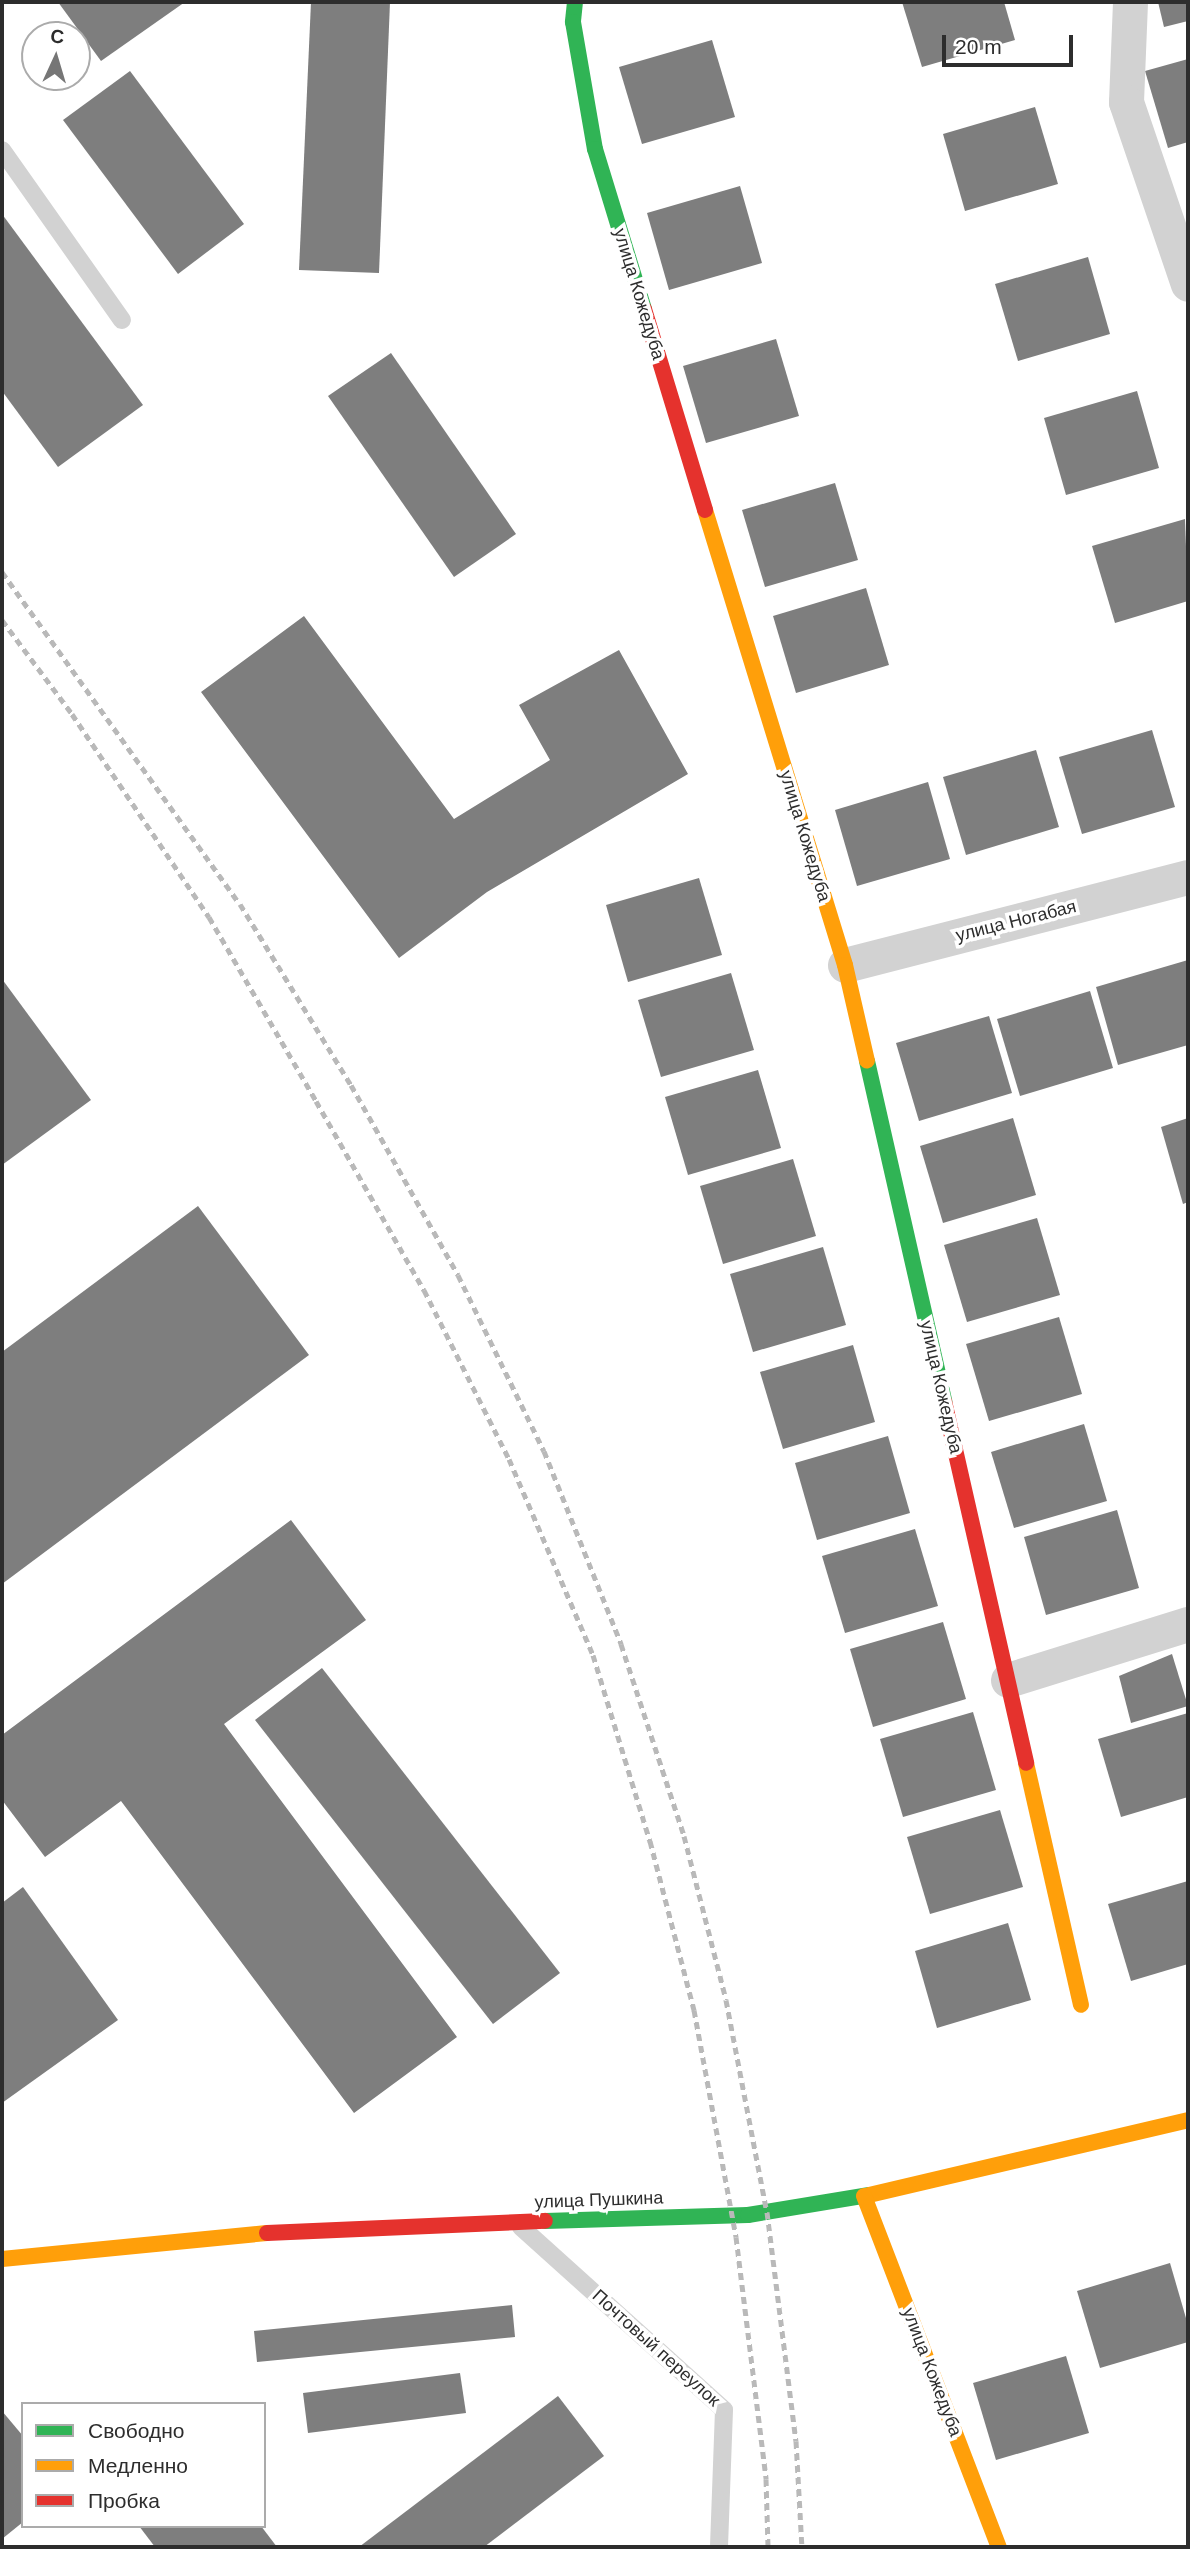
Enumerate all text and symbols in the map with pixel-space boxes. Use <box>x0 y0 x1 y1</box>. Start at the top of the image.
north arrow <box>21 21 91 91</box>
scale bar <box>945 21 1076 65</box>
text: С <box>50 26 65 48</box>
text: 20 m <box>955 35 1002 58</box>
street label: улица Кожедуба <box>609 226 669 362</box>
street label: улица Кожедуба <box>775 768 835 904</box>
street label: улица Ногабая <box>954 896 1078 946</box>
street label: улица Кожедуба <box>915 1318 967 1456</box>
street label: улица Пушкина <box>534 2187 664 2213</box>
street label: Почтовый переулок <box>588 2285 724 2411</box>
street label: улица Кожедуба <box>898 2305 966 2439</box>
legend <box>21 2402 266 2528</box>
text: Свободно <box>88 2419 185 2442</box>
text: Медленно <box>88 2454 188 2477</box>
text: Пробка <box>88 2489 160 2512</box>

